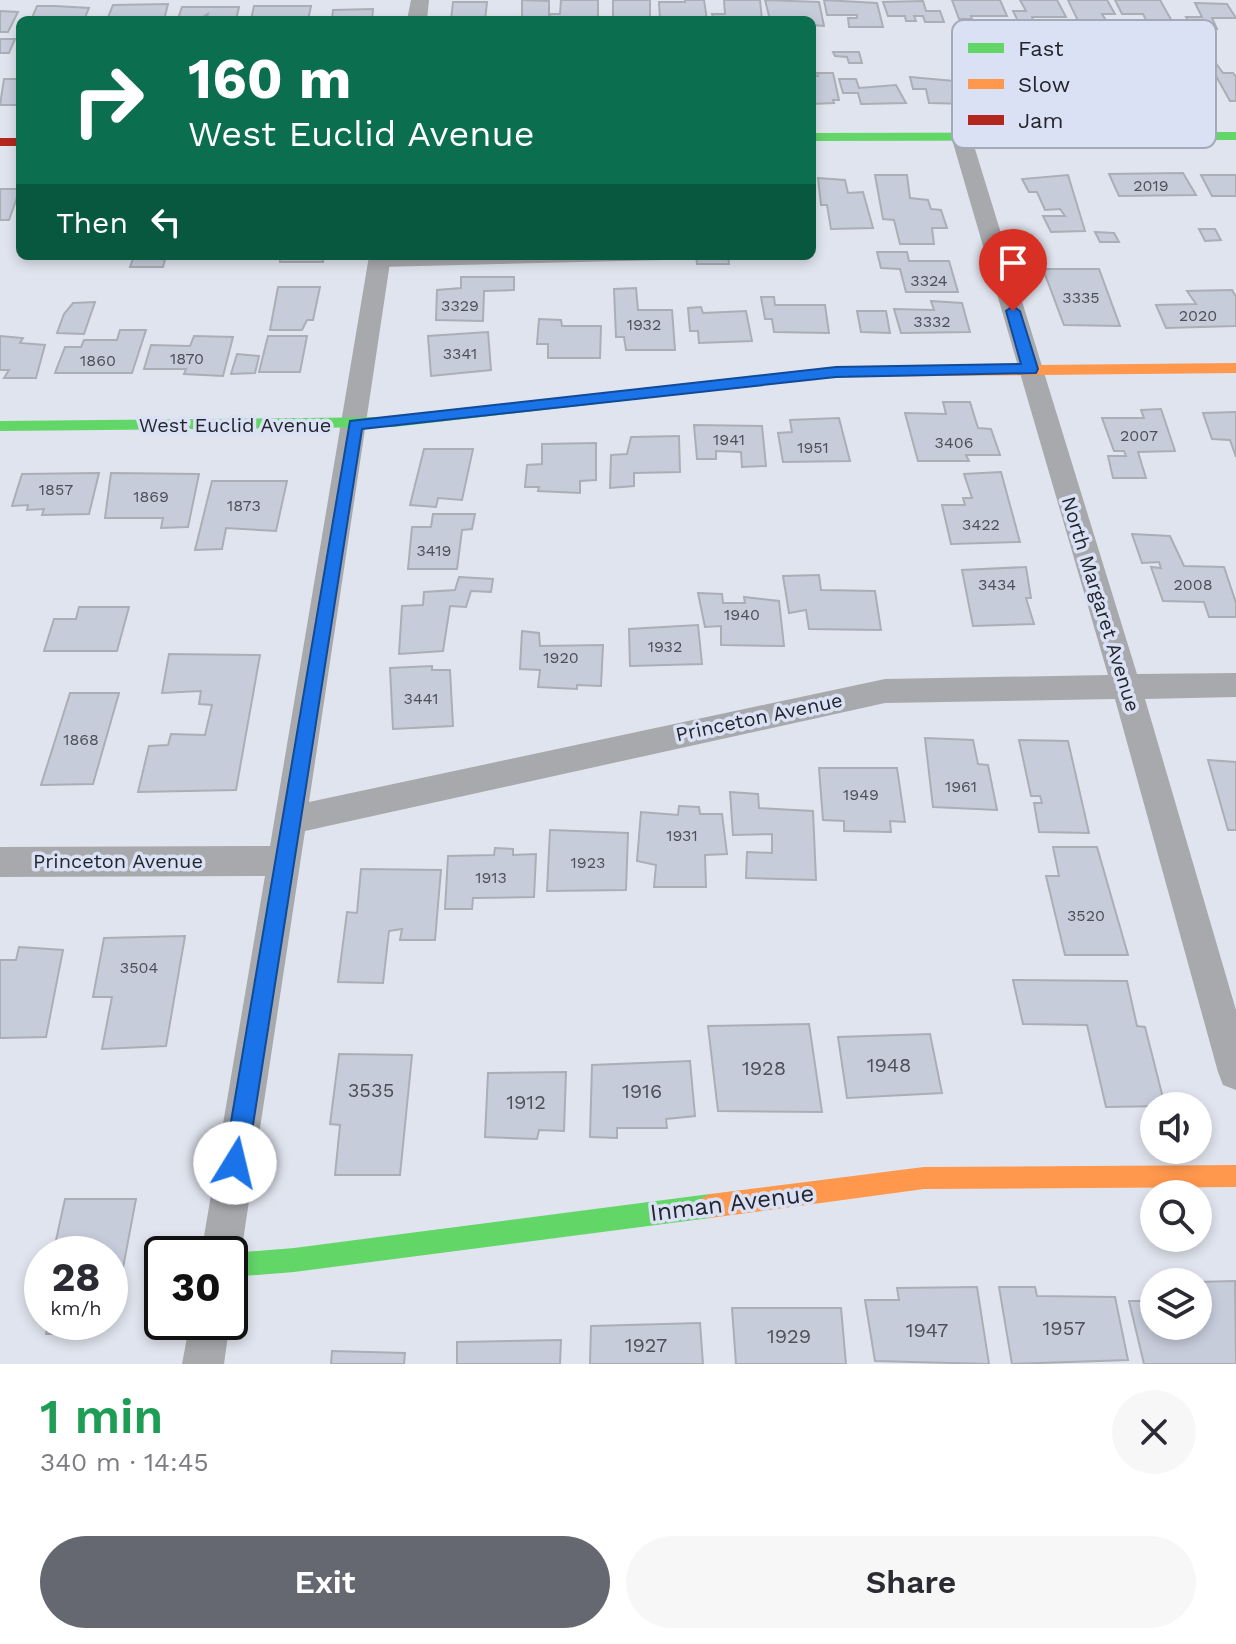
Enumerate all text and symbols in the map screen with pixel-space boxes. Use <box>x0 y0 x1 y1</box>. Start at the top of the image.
legend <box>952 20 1216 148</box>
text: Fast <box>1018 36 1064 61</box>
text: 160 m <box>188 46 351 112</box>
icon: right <box>56 48 160 152</box>
text: Slow <box>1018 72 1070 97</box>
text: Jam <box>1018 108 1063 133</box>
text: West Euclid Avenue <box>188 113 535 155</box>
house number: 2019 <box>1133 176 1169 195</box>
icon: left <box>144 200 188 244</box>
text: Then <box>56 205 128 240</box>
pin <box>979 229 1047 311</box>
icon: arrive <box>991 241 1035 285</box>
house number: 3324 <box>910 271 948 290</box>
house number: 3335 <box>1062 288 1100 307</box>
house number: 3329 <box>441 296 479 315</box>
house number: 2020 <box>1179 306 1217 325</box>
house number: 3332 <box>913 312 951 331</box>
house number: 1932 <box>627 315 661 334</box>
house number: 3341 <box>443 344 477 363</box>
house number: 1870 <box>170 349 204 368</box>
house number: 1860 <box>80 351 116 370</box>
street label: West Euclid Avenue <box>139 413 331 437</box>
house number: 2007 <box>1120 426 1158 445</box>
house number: 1941 <box>713 430 745 449</box>
house number: 3406 <box>935 433 973 452</box>
house number: 1951 <box>797 438 829 457</box>
house number: 1857 <box>39 480 73 499</box>
house number: 1869 <box>133 487 169 506</box>
street label: North Margaret Avenue <box>1057 493 1145 715</box>
house number: 1873 <box>227 496 261 515</box>
house number: 3422 <box>962 515 1000 534</box>
house number: 3419 <box>417 541 451 560</box>
house number: 3434 <box>978 575 1016 594</box>
house number: 2008 <box>1173 575 1213 594</box>
house number: 1940 <box>724 605 760 624</box>
house number: 1932 <box>648 637 682 656</box>
house number: 1920 <box>543 648 579 667</box>
street label: Princeton Avenue <box>673 688 845 746</box>
house number: 3441 <box>404 689 438 708</box>
house number: 1868 <box>63 730 99 749</box>
house number: 1961 <box>945 777 977 796</box>
house number: 1949 <box>843 785 879 804</box>
house number: 1931 <box>666 826 698 845</box>
street label: Princeton Avenue <box>33 849 203 873</box>
house number: 1923 <box>571 853 605 872</box>
house number: 1913 <box>475 868 507 887</box>
house number: 3520 <box>1067 906 1105 925</box>
house number: 3504 <box>120 958 158 977</box>
house number: 1948 <box>867 1053 911 1077</box>
house number: 1928 <box>742 1056 786 1080</box>
house number: 3535 <box>348 1078 394 1102</box>
house number: 1916 <box>622 1079 662 1103</box>
house number: 1912 <box>506 1090 546 1114</box>
map controls <box>1140 1092 1212 1340</box>
button: sound <box>1140 1092 1212 1164</box>
position arrow <box>193 1121 277 1205</box>
street label: Inman Avenue <box>648 1179 816 1227</box>
button: search <box>1140 1180 1212 1252</box>
speed limit sign: 30 <box>144 1236 248 1340</box>
text: 28 <box>52 1254 100 1301</box>
button: layers <box>1140 1268 1212 1340</box>
text: km/h <box>50 1296 102 1320</box>
house number: 1957 <box>1043 1316 1086 1340</box>
house number: 1947 <box>906 1318 948 1342</box>
house number: 1929 <box>767 1324 811 1348</box>
house number: 1927 <box>625 1333 667 1357</box>
text: 1 min <box>40 1388 163 1445</box>
button: close <box>1112 1390 1196 1474</box>
text: 340 m · 14:45 <box>40 1447 209 1477</box>
button: Exit <box>40 1536 610 1628</box>
button: Share <box>626 1536 1196 1628</box>

